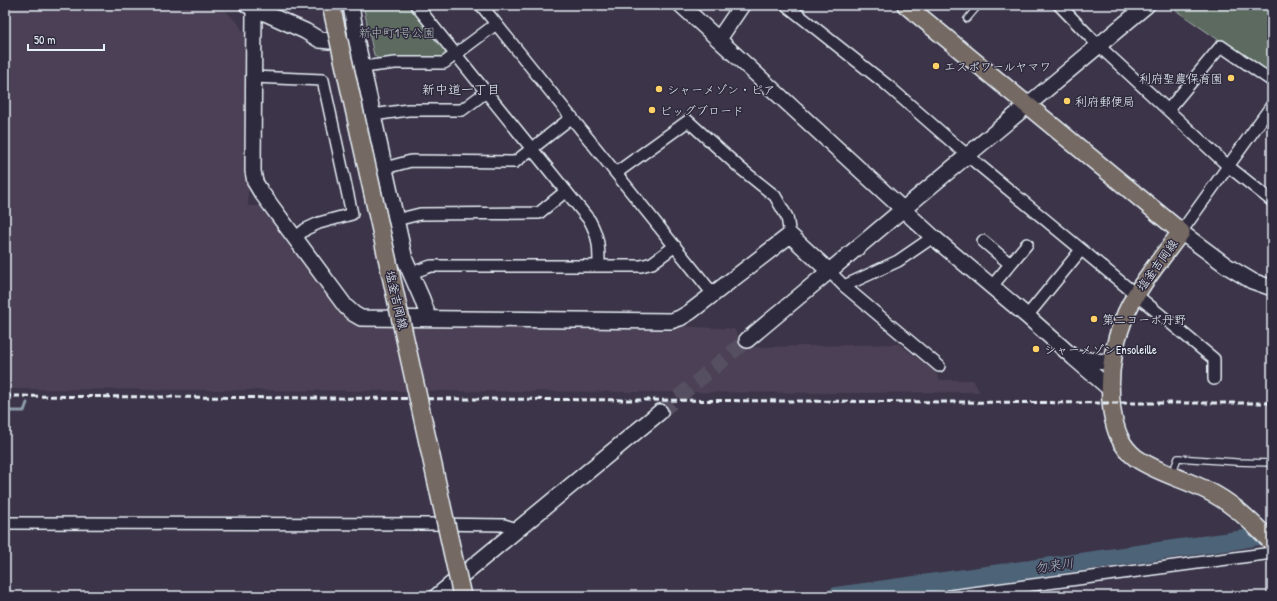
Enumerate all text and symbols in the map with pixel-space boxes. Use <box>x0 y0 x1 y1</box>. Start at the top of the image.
park label: 新中町1号公園 <box>359 24 435 41</box>
scale bar <box>28 26 104 52</box>
text: 50 m <box>34 31 55 48</box>
place label: エスポワールヤマワ <box>944 58 1051 75</box>
marker: エスポワールヤマワ <box>931 61 941 71</box>
place label: 利府聖農保育園 <box>1139 70 1223 87</box>
marker: 利府聖農保育園 <box>1226 73 1236 83</box>
district label: 新中道一丁目 <box>422 80 500 98</box>
place label: シャーメゾン・ピア <box>667 81 775 98</box>
marker: シャーメゾン・ピア <box>654 84 664 94</box>
place label: 利府郵便局 <box>1075 93 1135 110</box>
marker: 利府郵便局 <box>1062 96 1072 106</box>
place label: ビッグブロード <box>660 102 744 119</box>
marker: ビッグブロード <box>647 105 657 115</box>
street label: 塩釜吉岡線 <box>1132 236 1182 294</box>
street label: 塩釜吉岡線 <box>382 269 412 331</box>
place label: 第二コーポ丹野 <box>1102 311 1186 328</box>
marker: 第二コーポ丹野 <box>1089 314 1099 324</box>
place label: シャーメゾンEnsoleille <box>1044 341 1157 358</box>
marker: シャーメゾンEnsoleille <box>1031 344 1041 354</box>
water label: 勿来川 <box>1033 553 1075 577</box>

